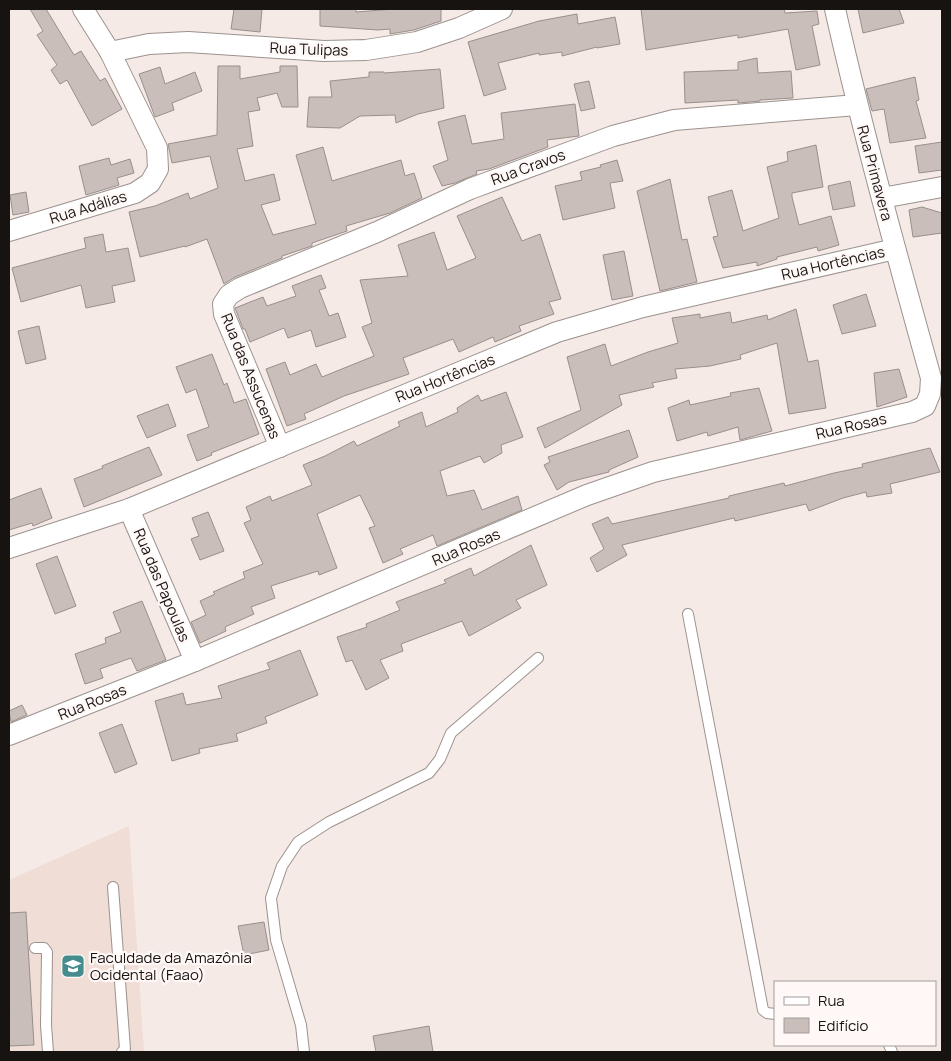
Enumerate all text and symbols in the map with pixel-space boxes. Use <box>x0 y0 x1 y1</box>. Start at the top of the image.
street label: Rua Tulipas <box>269 37 349 61</box>
street label: Rua Primavera <box>852 123 898 223</box>
street label: Rua Cravos <box>488 144 568 190</box>
street label: Rua Adálias <box>47 185 129 229</box>
street label: Rua Hortências <box>779 241 887 285</box>
street label: Rua das Assucenas <box>216 310 286 442</box>
street label: Rua Hortências <box>392 348 498 407</box>
street label: Rua Rosas <box>814 408 889 444</box>
street label: Rua Rosas <box>429 523 503 571</box>
street label: Rua das Papoulas <box>129 525 195 645</box>
street label: Rua Rosas <box>55 679 129 725</box>
place label: Faculdade da Amazônia Ocidental (Faao) <box>90 947 252 985</box>
school or university icon: Faculdade da Amazônia Ocidental (Faao) <box>60 953 86 979</box>
legend <box>774 981 936 1046</box>
text: Rua <box>818 990 845 1011</box>
text: Edifício <box>818 1015 869 1036</box>

